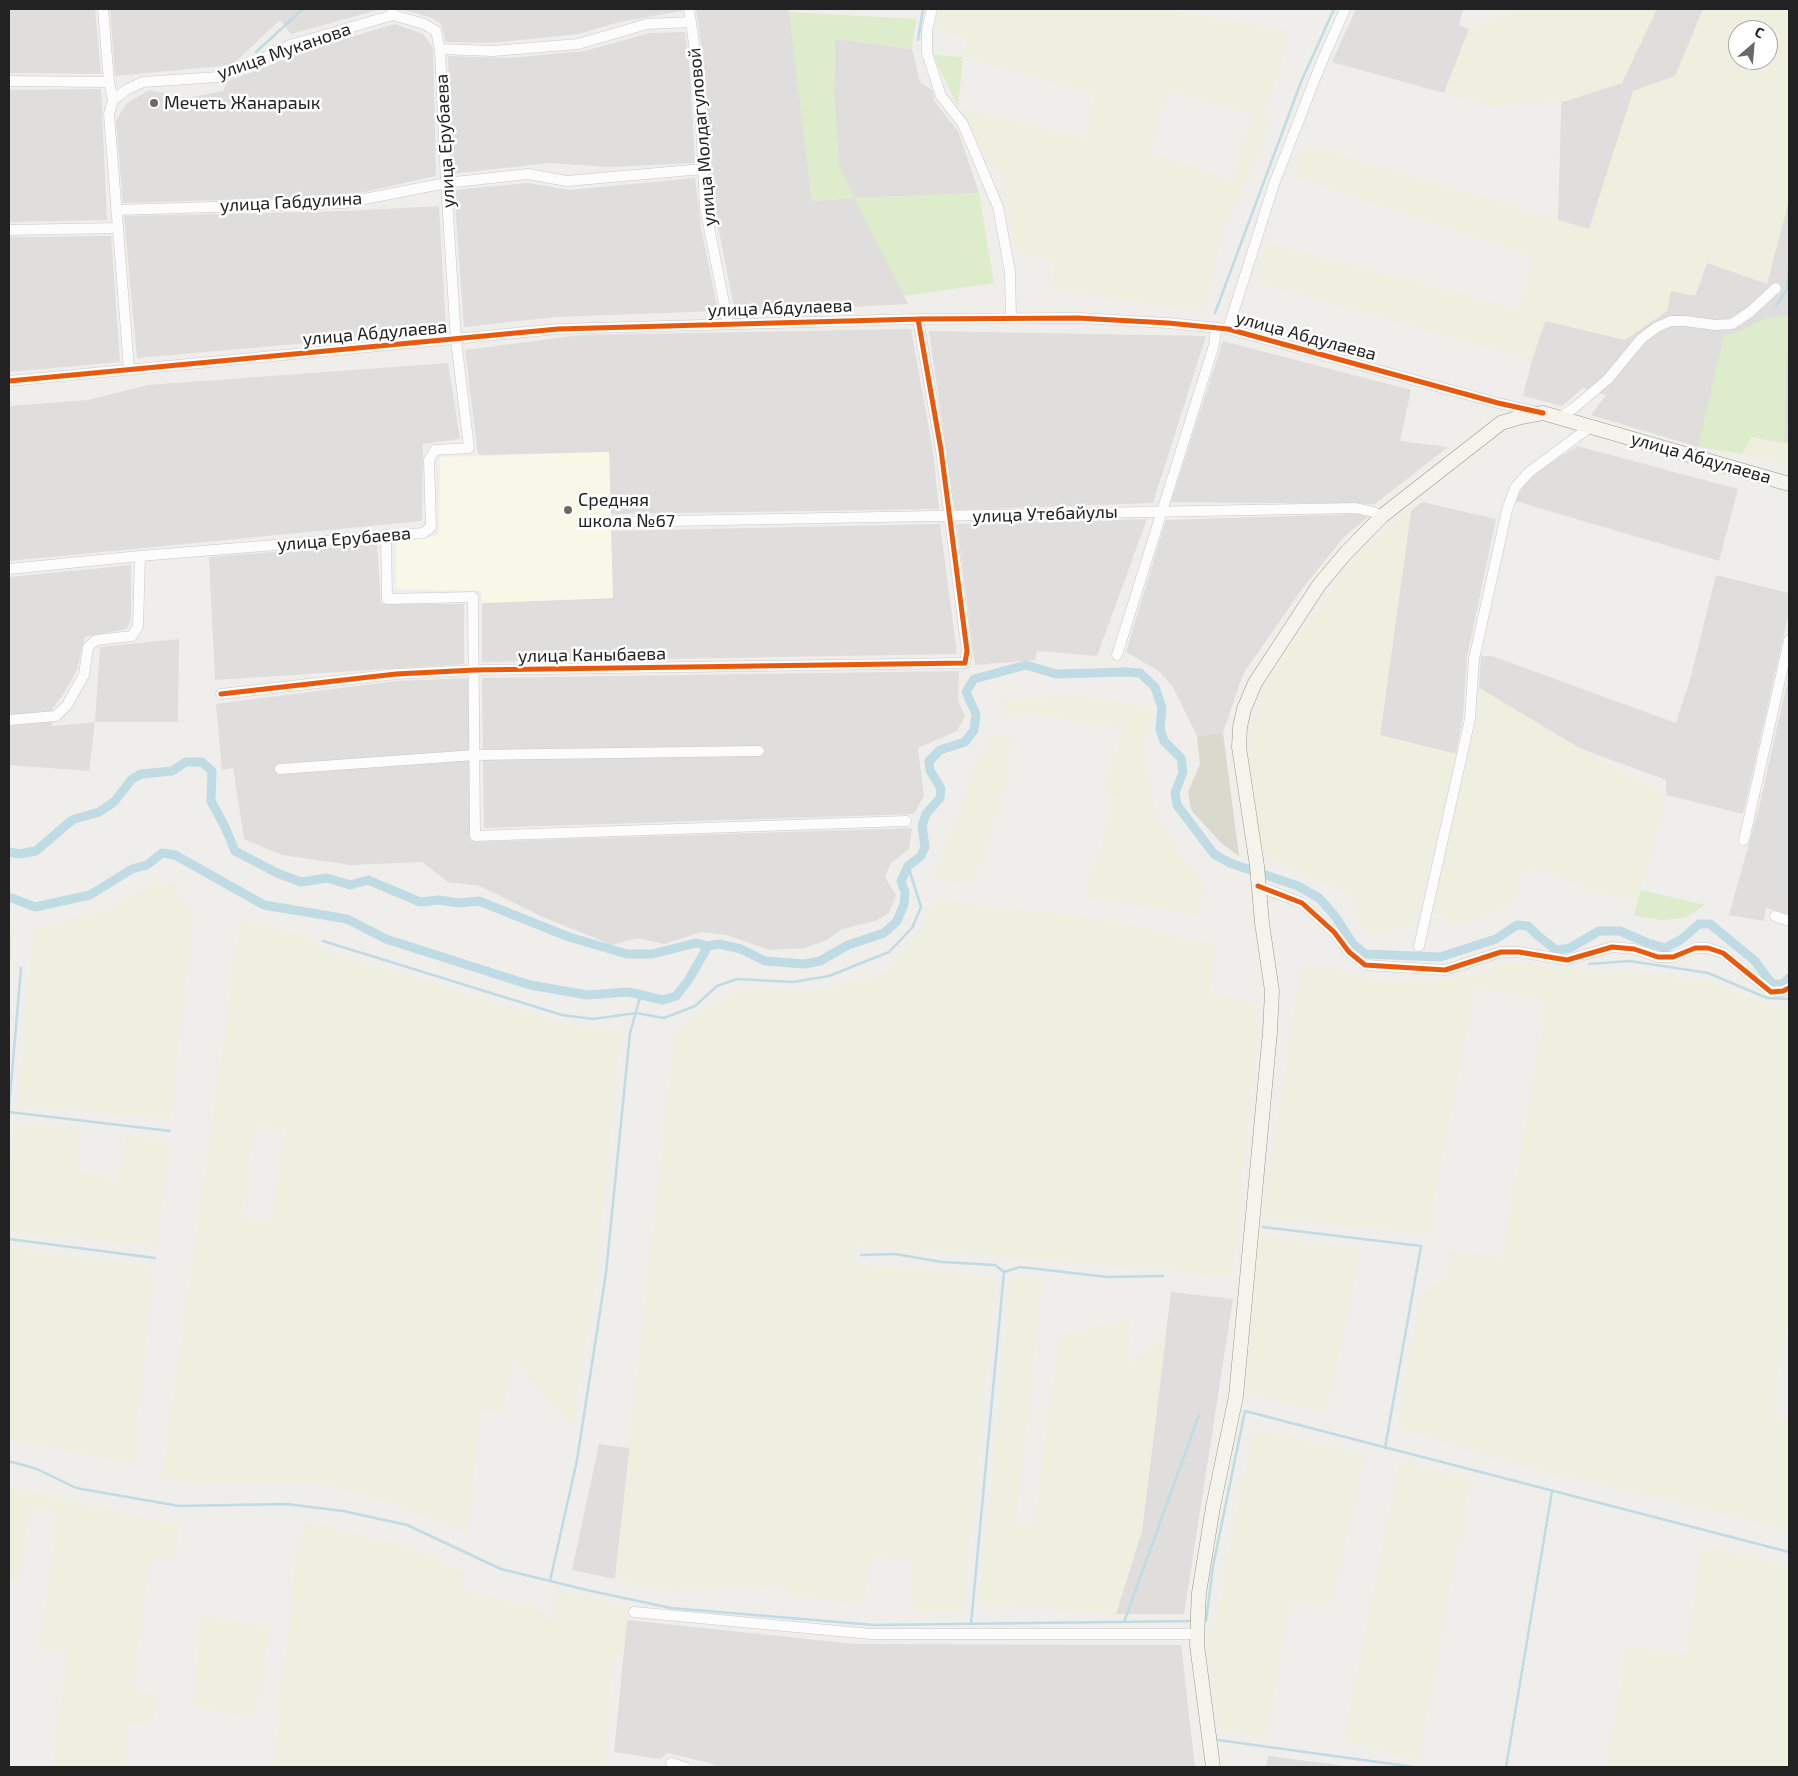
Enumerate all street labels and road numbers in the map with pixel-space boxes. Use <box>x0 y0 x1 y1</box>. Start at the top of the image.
street label: улица Муканова <box>214 18 354 84</box>
street label: улица Молдагуловой <box>683 47 721 227</box>
street label: улица Ерубаева <box>431 73 459 209</box>
street label: улица Габдулина <box>219 187 363 217</box>
street label: улица Абдулаева <box>707 295 853 321</box>
street label: улица Абдулаева <box>1233 307 1379 365</box>
street label: улица Абдулаева <box>302 316 448 350</box>
street label: улица Абдулаева <box>1628 428 1774 488</box>
street label: улица Утебайулы <box>972 501 1118 527</box>
street label: улица Ерубаева <box>276 522 412 556</box>
street label: улица Каныбаева <box>518 643 666 667</box>

